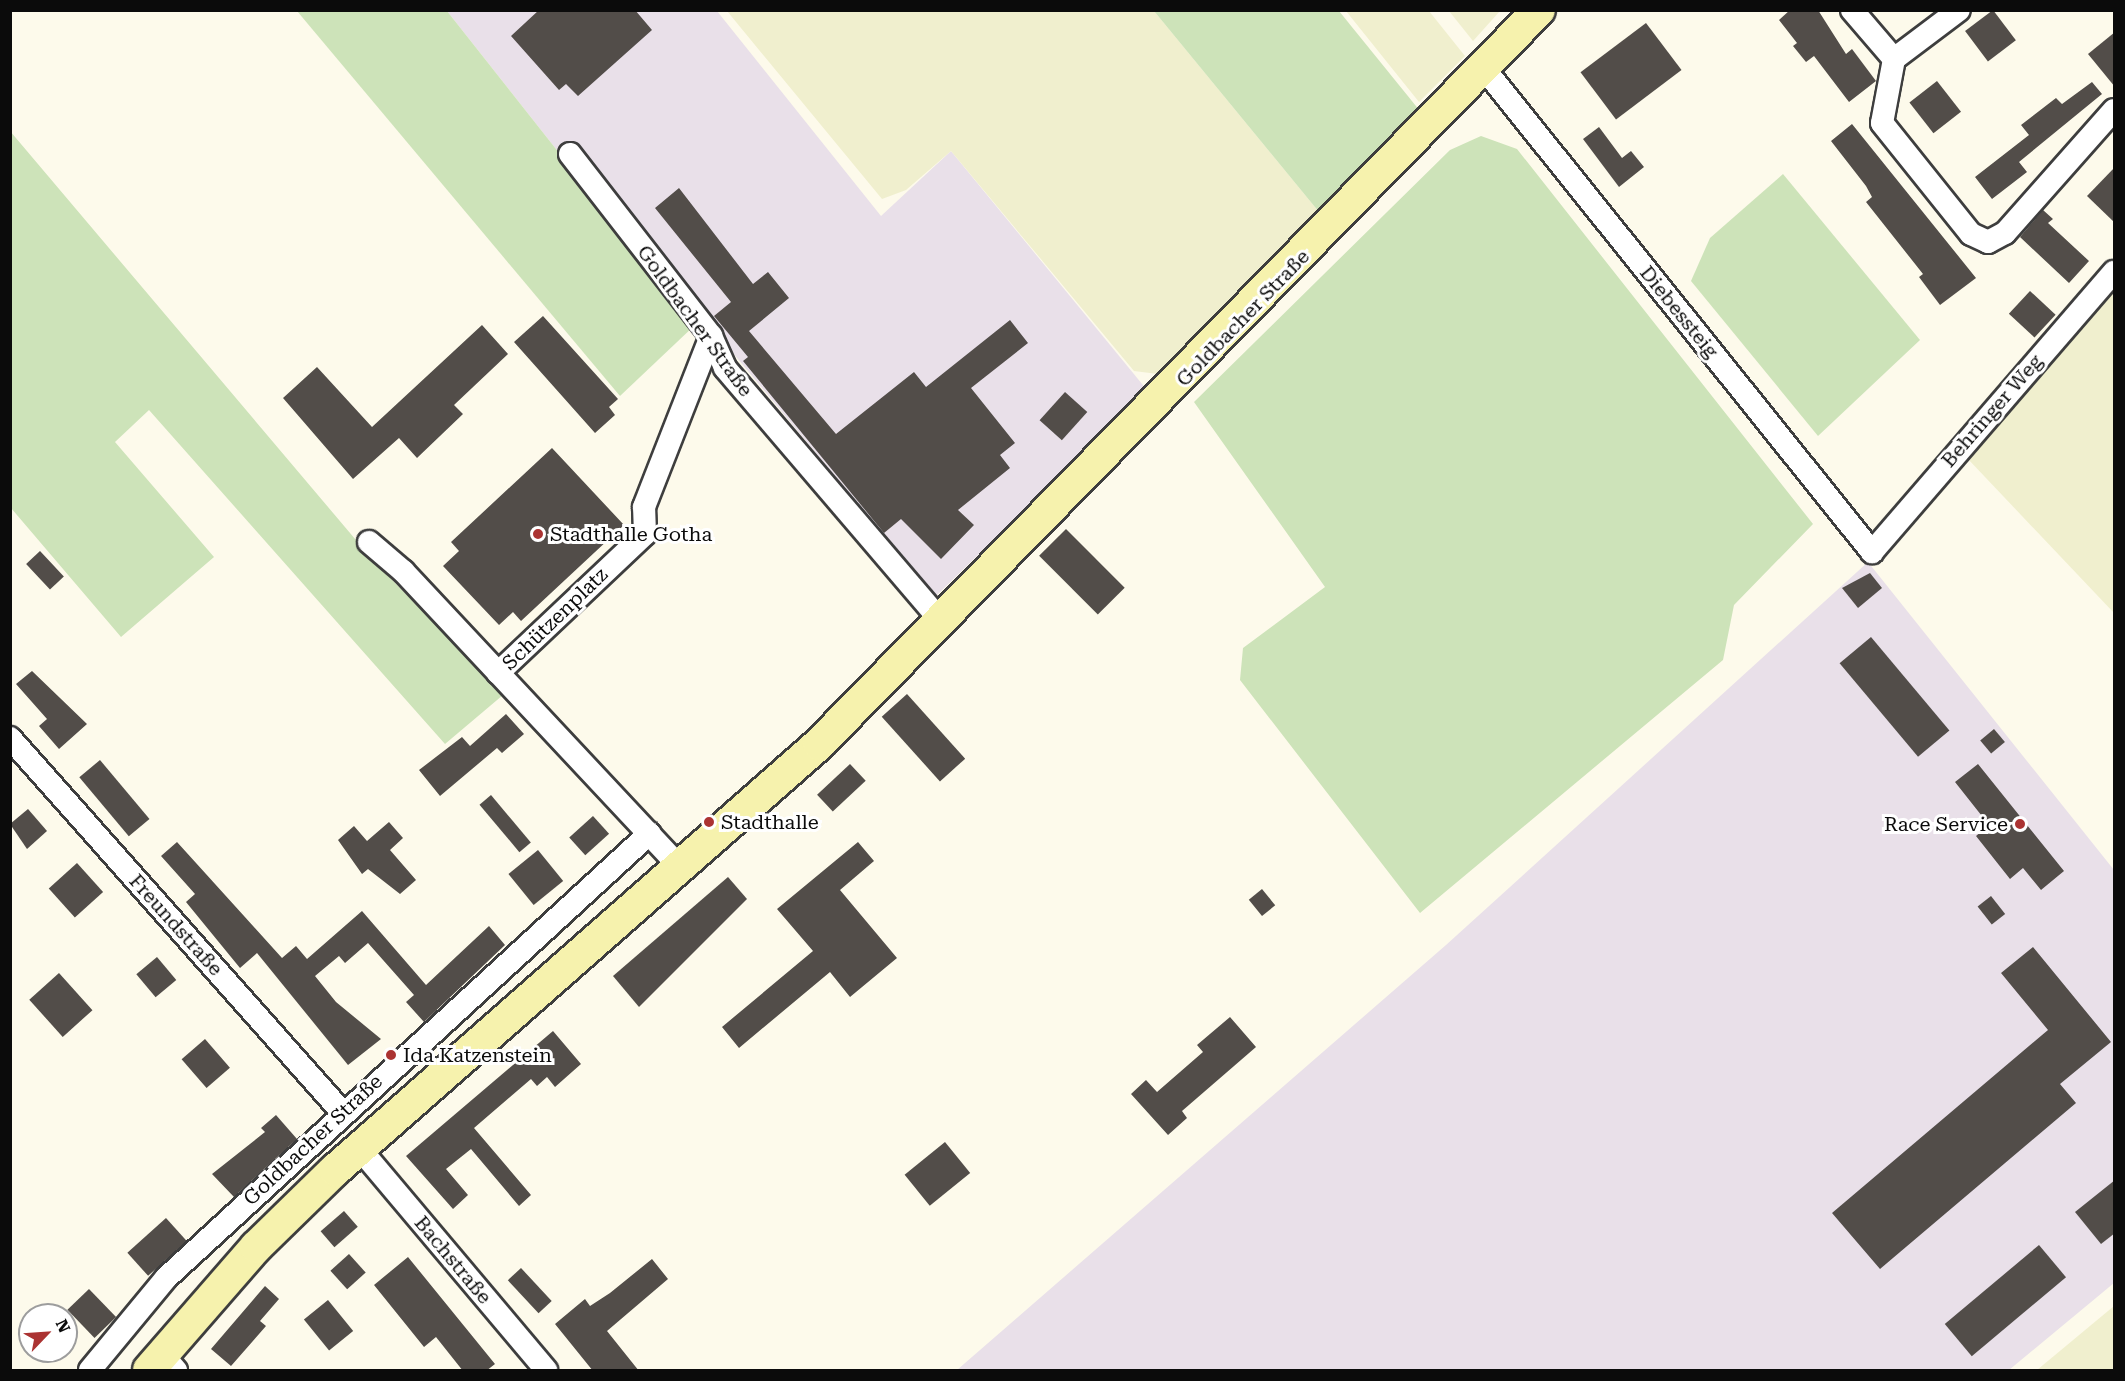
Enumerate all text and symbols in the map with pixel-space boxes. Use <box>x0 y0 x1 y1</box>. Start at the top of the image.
street label: Goldbacher Straße <box>632 241 758 401</box>
street label: Goldbacher Straße <box>1171 245 1315 391</box>
street label: Diebessteig <box>1635 261 1723 363</box>
street label: Behringer Weg <box>1937 350 2047 472</box>
place label: Stadthalle Gotha <box>550 522 712 546</box>
marker: Stadthalle Gotha <box>531 527 545 541</box>
street label: Schützenplatz <box>497 563 613 675</box>
place label: Stadthalle <box>721 810 819 834</box>
place label: Race Service <box>1884 812 2008 836</box>
marker: Stadthalle <box>702 815 716 829</box>
marker: Race Service <box>2013 817 2027 831</box>
street label: Freundstraße <box>124 869 228 981</box>
place label: Ida Katzenstein <box>403 1043 552 1067</box>
marker: Ida Katzenstein <box>384 1048 398 1062</box>
street label: Goldbacher Straße <box>239 1069 387 1211</box>
street label: Bachstraße <box>409 1211 497 1309</box>
north arrow <box>18 1303 78 1363</box>
text: N <box>52 1316 74 1336</box>

